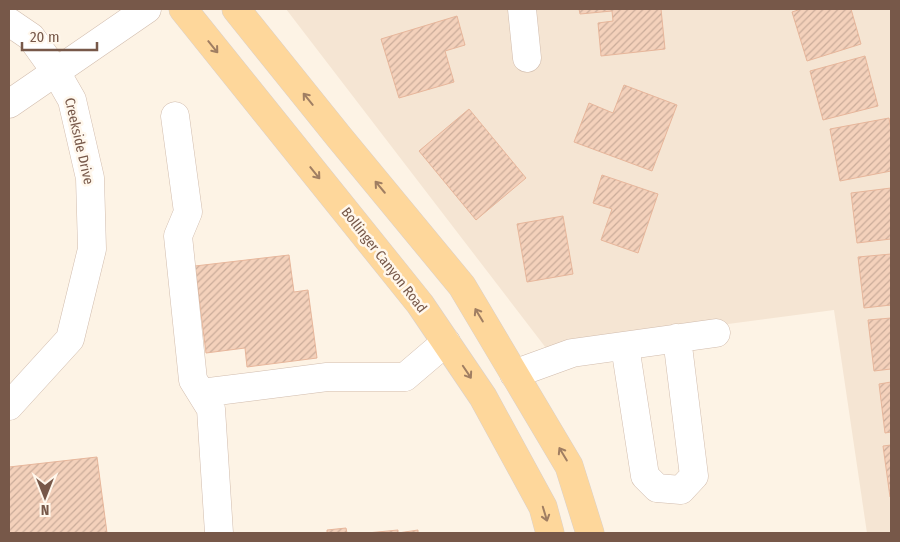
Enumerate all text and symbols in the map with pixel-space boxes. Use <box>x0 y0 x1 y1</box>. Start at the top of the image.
scale bar <box>22 20 98 52</box>
text: 20 m <box>30 28 60 46</box>
one-way arrow <box>208 40 219 53</box>
one-way arrow <box>303 93 314 106</box>
street label: Creekside Drive <box>61 96 97 186</box>
one-way arrow <box>309 167 320 180</box>
one-way arrow <box>375 181 386 194</box>
street label: Bollinger Canyon Road <box>338 204 430 316</box>
one-way arrow <box>474 308 484 322</box>
one-way arrow <box>461 365 472 379</box>
one-way arrow <box>557 448 567 462</box>
north arrow <box>20 472 70 522</box>
text: N <box>41 501 49 518</box>
one-way arrow <box>540 506 550 522</box>

